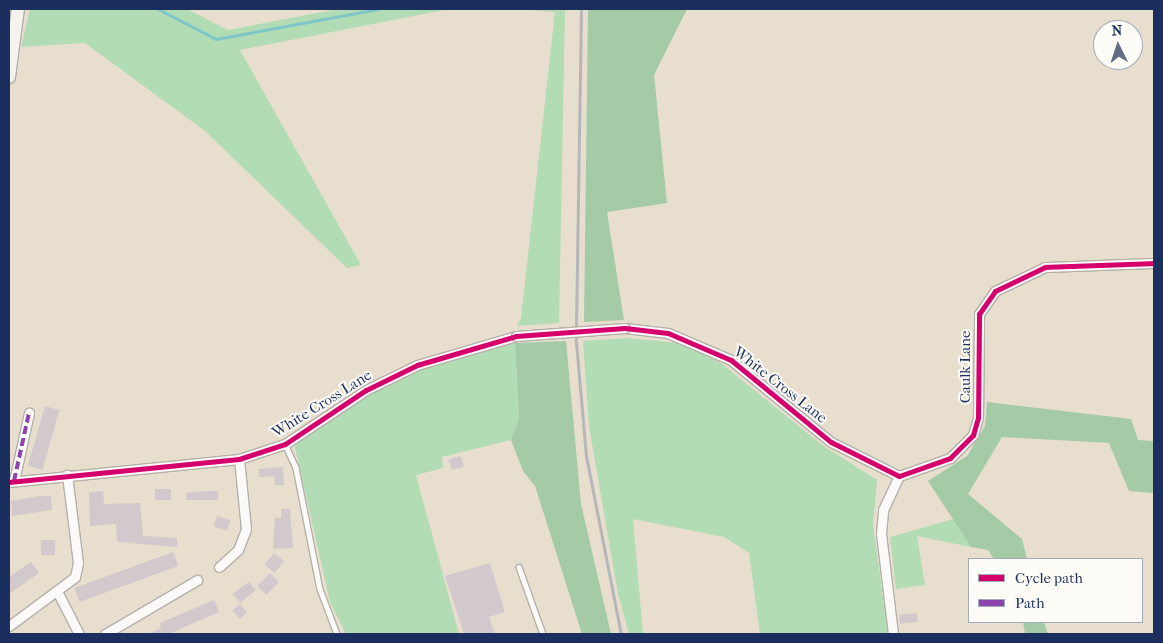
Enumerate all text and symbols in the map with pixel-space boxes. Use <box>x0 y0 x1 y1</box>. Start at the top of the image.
north arrow <box>1093 20 1143 70</box>
text: N <box>1111 22 1123 39</box>
street label: Caulk Lane <box>957 331 975 403</box>
street label: White Cross Lane <box>730 343 830 427</box>
street label: White Cross Lane <box>269 366 375 442</box>
legend <box>968 558 1143 623</box>
text: Cycle path <box>1015 569 1083 587</box>
text: Path <box>1015 594 1045 612</box>

